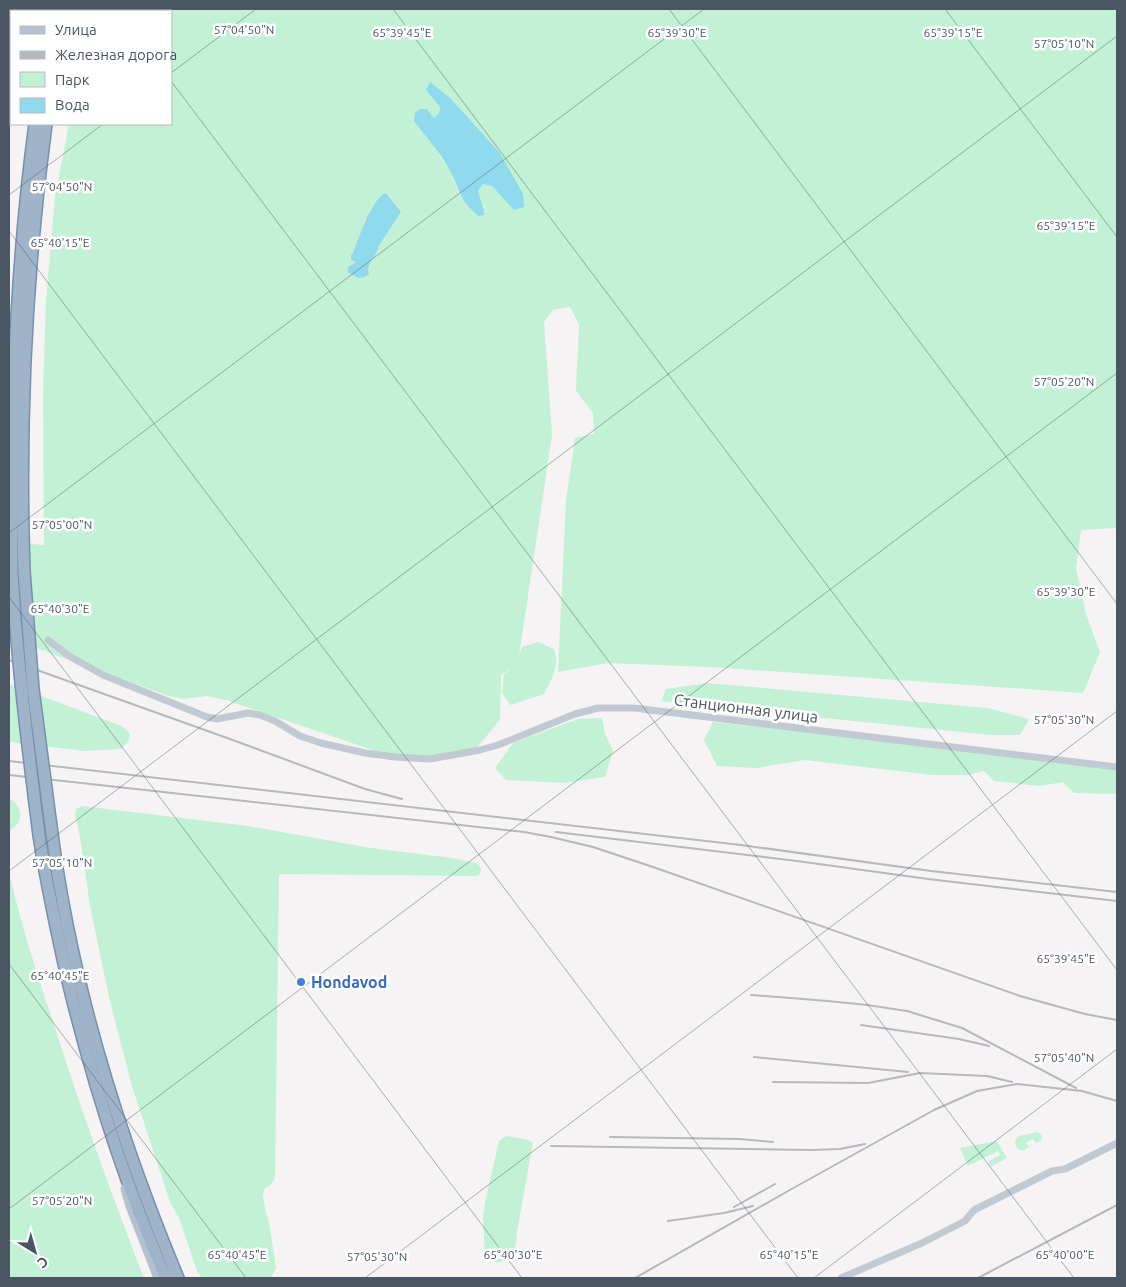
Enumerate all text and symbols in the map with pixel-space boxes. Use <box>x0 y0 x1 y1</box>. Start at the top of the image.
legend <box>10 10 172 125</box>
text: Улица <box>55 21 97 38</box>
text: 57°04'50"N <box>214 23 274 36</box>
text: 65°39'45"E <box>373 26 432 39</box>
text: 65°39'30"E <box>648 26 707 39</box>
text: 65°39'15"E <box>924 26 983 39</box>
text: 57°05'10"N <box>1034 37 1094 50</box>
text: Железная дорога <box>55 46 177 63</box>
text: Парк <box>55 71 90 88</box>
text: Вода <box>55 96 90 113</box>
text: 57°04'50"N <box>32 180 92 193</box>
text: 65°39'15"E <box>1037 219 1096 232</box>
text: 65°40'15"E <box>31 236 90 249</box>
text: 57°05'20"N <box>1034 375 1094 388</box>
text: 57°05'00"N <box>32 518 92 531</box>
text: 65°39'30"E <box>1037 585 1096 598</box>
text: 65°40'30"E <box>31 602 90 615</box>
street label: Станционная улица <box>673 690 819 726</box>
text: 57°05'30"N <box>1034 713 1094 726</box>
text: 57°05'10"N <box>32 856 92 869</box>
text: 65°39'45"E <box>1037 952 1096 965</box>
text: 65°40'45"E <box>31 969 90 982</box>
place label: Hondavod <box>311 973 387 991</box>
marker: Hondavod <box>295 976 307 988</box>
text: 57°05'40"N <box>1034 1051 1094 1064</box>
text: 57°05'20"N <box>32 1194 92 1207</box>
north arrow <box>10 1227 60 1277</box>
text: 65°40'45"E <box>208 1248 267 1261</box>
text: 65°40'30"E <box>484 1248 543 1261</box>
text: 65°40'15"E <box>760 1248 819 1261</box>
text: 65°40'00"E <box>1036 1248 1095 1261</box>
text: 57°05'30"N <box>347 1250 407 1263</box>
text: С <box>34 1253 51 1271</box>

